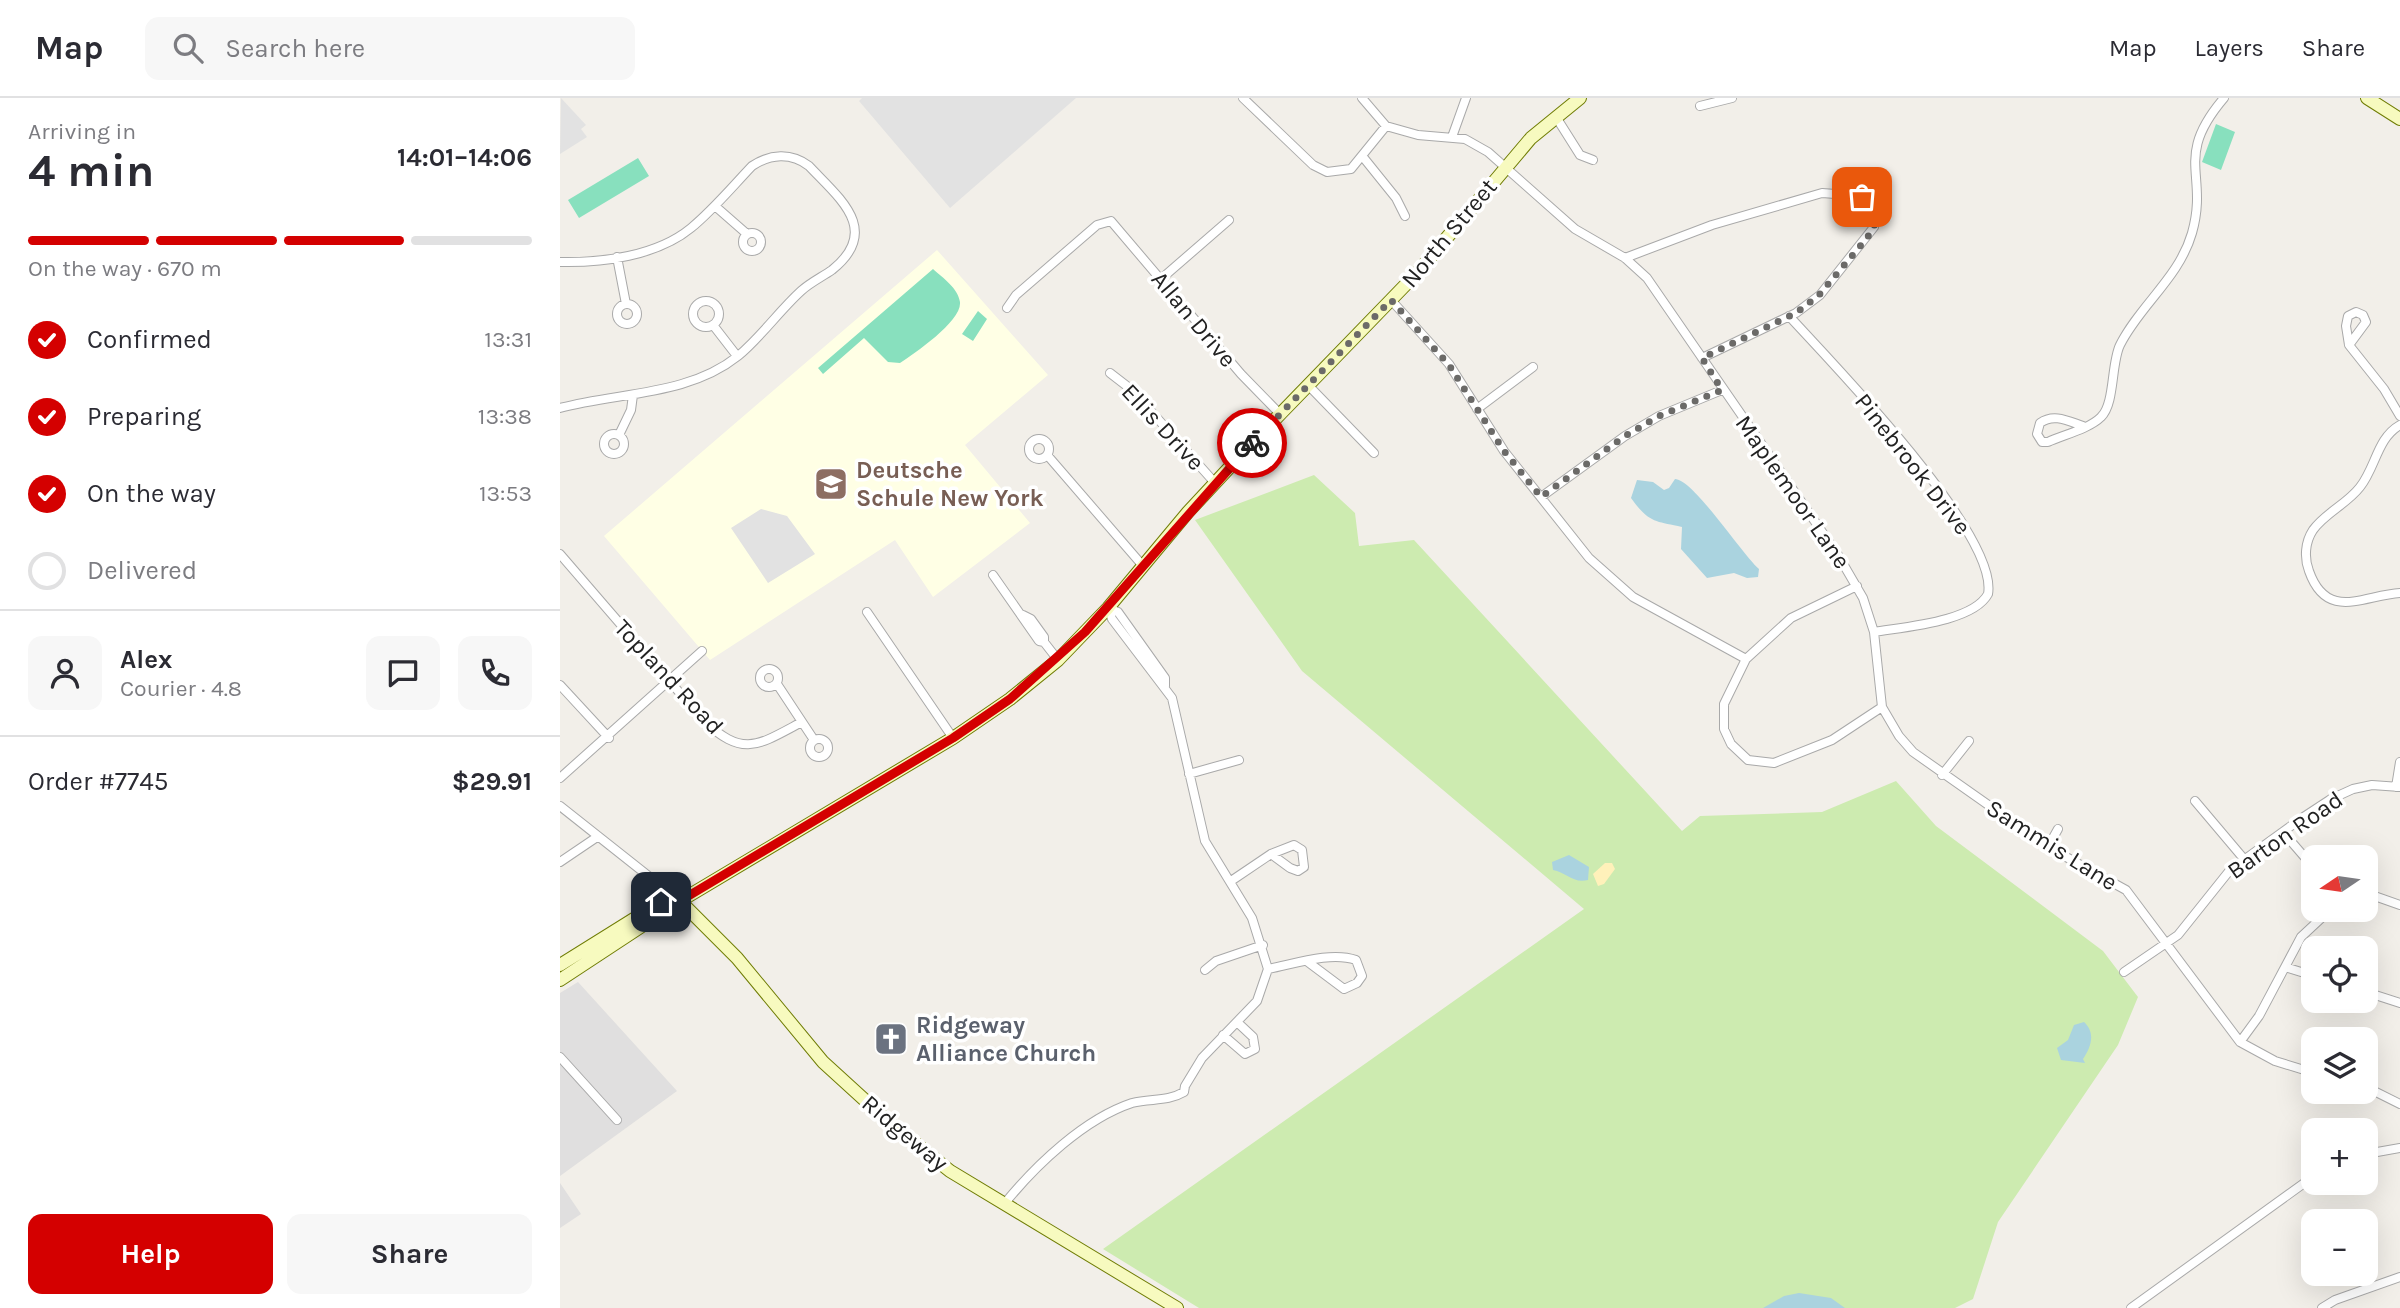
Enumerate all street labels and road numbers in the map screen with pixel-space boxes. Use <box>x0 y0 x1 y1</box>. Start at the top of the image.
street label: North Street <box>1395 173 1503 293</box>
street label: Allan Drive <box>1146 265 1242 373</box>
street label: Ellis Drive <box>1116 378 1210 476</box>
street label: Pinebrook Drive <box>1849 388 1977 540</box>
street label: Maplemoor Lane <box>1730 410 1856 574</box>
street label: Topland Road <box>609 614 729 740</box>
street label: Barton Road <box>2222 785 2348 885</box>
street label: Sammis Lane <box>1981 794 2123 896</box>
street label: Ridgeway <box>856 1089 954 1177</box>

